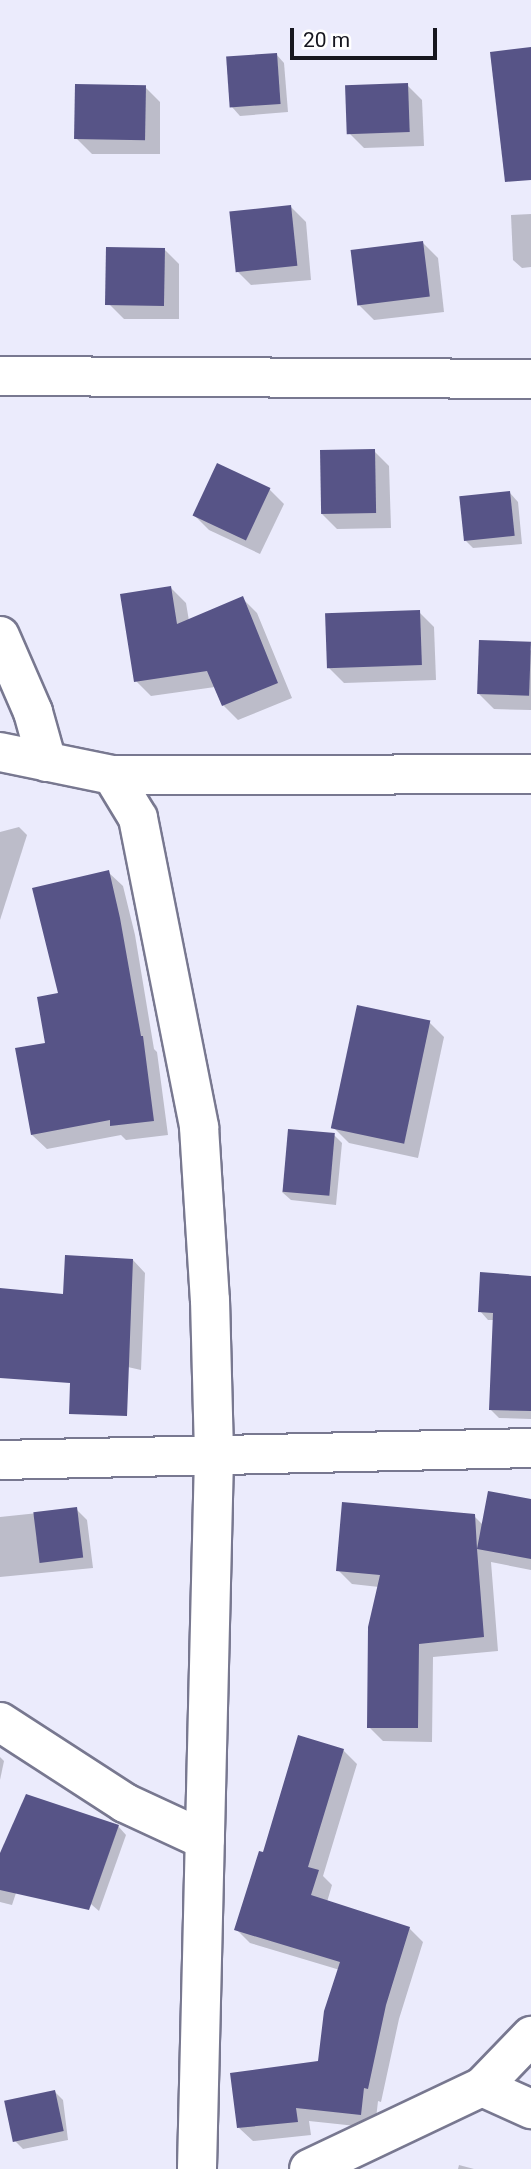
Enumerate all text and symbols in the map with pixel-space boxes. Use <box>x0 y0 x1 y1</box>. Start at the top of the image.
scale bar <box>293 14 440 58</box>
text: 20 m <box>303 28 350 52</box>

